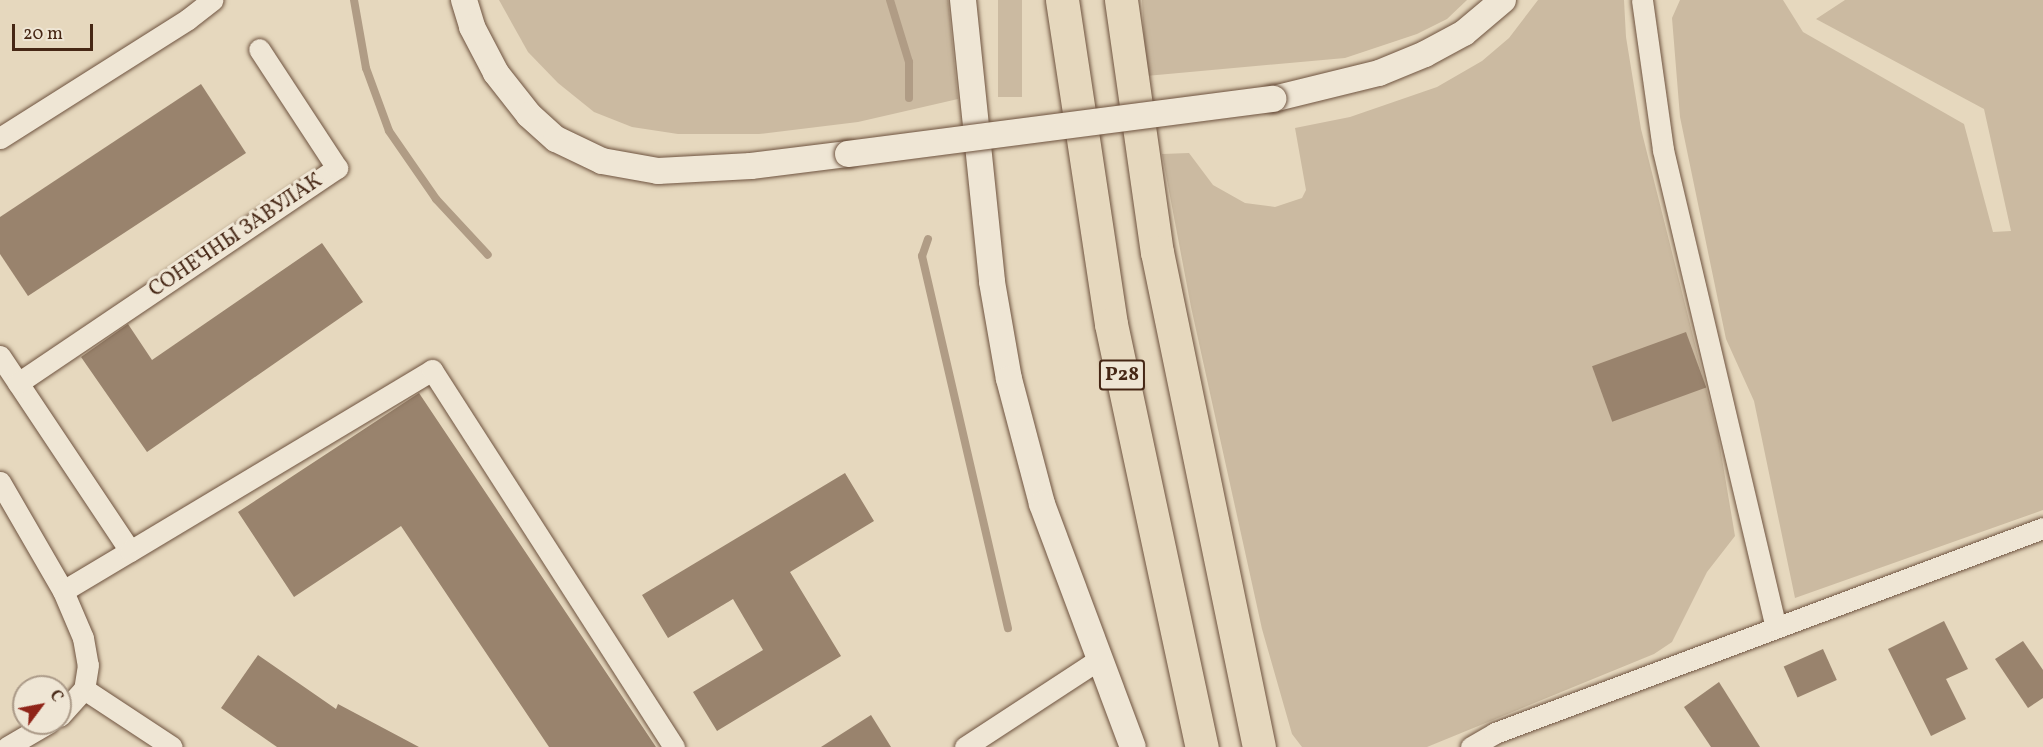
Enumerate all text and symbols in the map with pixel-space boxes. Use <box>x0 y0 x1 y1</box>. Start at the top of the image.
scale bar <box>15 12 96 50</box>
text: 20 m <box>23 22 63 47</box>
street label: СОНЕЧНЫ ЗАВУЛАК <box>145 169 327 303</box>
road number: Р28 <box>1098 358 1146 392</box>
north arrow <box>12 675 72 735</box>
text: С <box>44 686 68 707</box>

